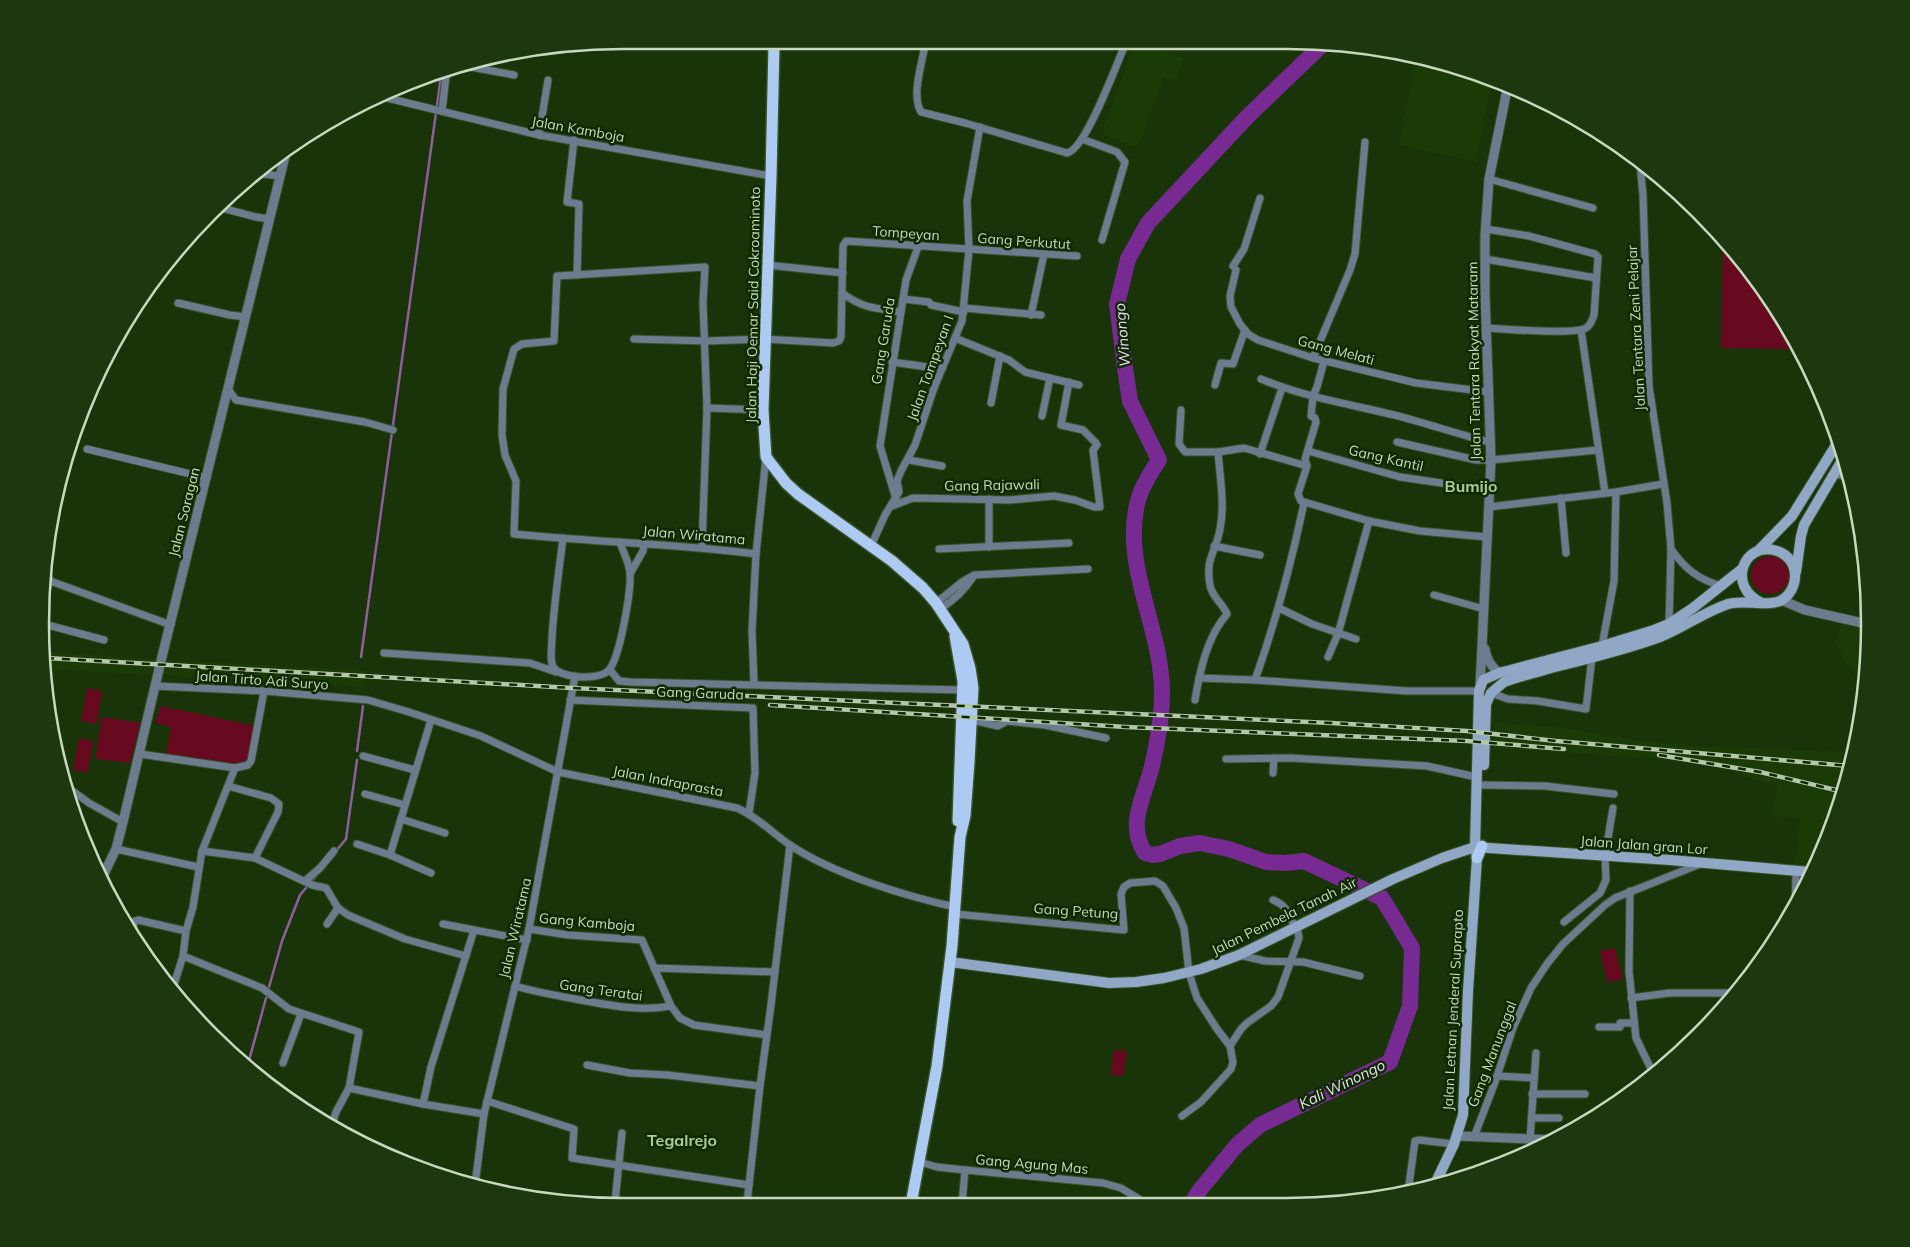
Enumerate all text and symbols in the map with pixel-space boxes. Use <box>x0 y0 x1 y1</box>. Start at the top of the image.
street label: Jalan Kamboja <box>530 112 626 146</box>
street label: Jalan Haji Oemar Said Cokroaminoto <box>742 187 764 423</box>
street label: Tompeyan <box>872 222 940 244</box>
street label: Gang Perkutut <box>977 229 1071 253</box>
street label: Jalan Tentara Zeni Pelajar <box>1623 244 1649 411</box>
street label: Jalan Tentara Rakyat Mataram <box>1463 261 1485 461</box>
street label: Gang Garuda <box>867 296 899 386</box>
water label: Winongo <box>1110 302 1134 368</box>
street label: Jalan Tompeyan I <box>902 313 958 423</box>
street label: Gang Melati <box>1296 331 1376 369</box>
street label: Gang Kantil <box>1347 441 1425 475</box>
street label: Jalan Soragan <box>164 465 204 559</box>
street label: Gang Rajawali <box>944 475 1040 495</box>
district label: Bumijo <box>1445 476 1497 496</box>
street label: Jalan Wiratama <box>642 522 746 548</box>
street label: Jalan Tirto Adi Suryo <box>195 666 329 694</box>
street label: Gang Garuda <box>656 682 744 704</box>
street label: Jalan Indraprasta <box>611 761 725 801</box>
street label: Jalan Jalan gran Lor <box>1580 832 1709 858</box>
street label: Jalan Pembela Tanah Air <box>1208 873 1361 959</box>
street label: Jalan Wiratama <box>495 876 535 980</box>
street label: Gang Petung <box>1033 899 1119 923</box>
street label: Gang Kamboja <box>538 909 636 935</box>
street label: Jalan Letnan Jenderal Suprapto <box>1439 909 1467 1111</box>
street label: Gang Teratai <box>558 975 644 1005</box>
street label: Gang Manunggal <box>1463 998 1521 1110</box>
water label: Kali Winongo <box>1296 1055 1389 1113</box>
district label: Tegalrejo <box>647 1130 717 1150</box>
street label: Gang Agung Mas <box>975 1150 1089 1178</box>

